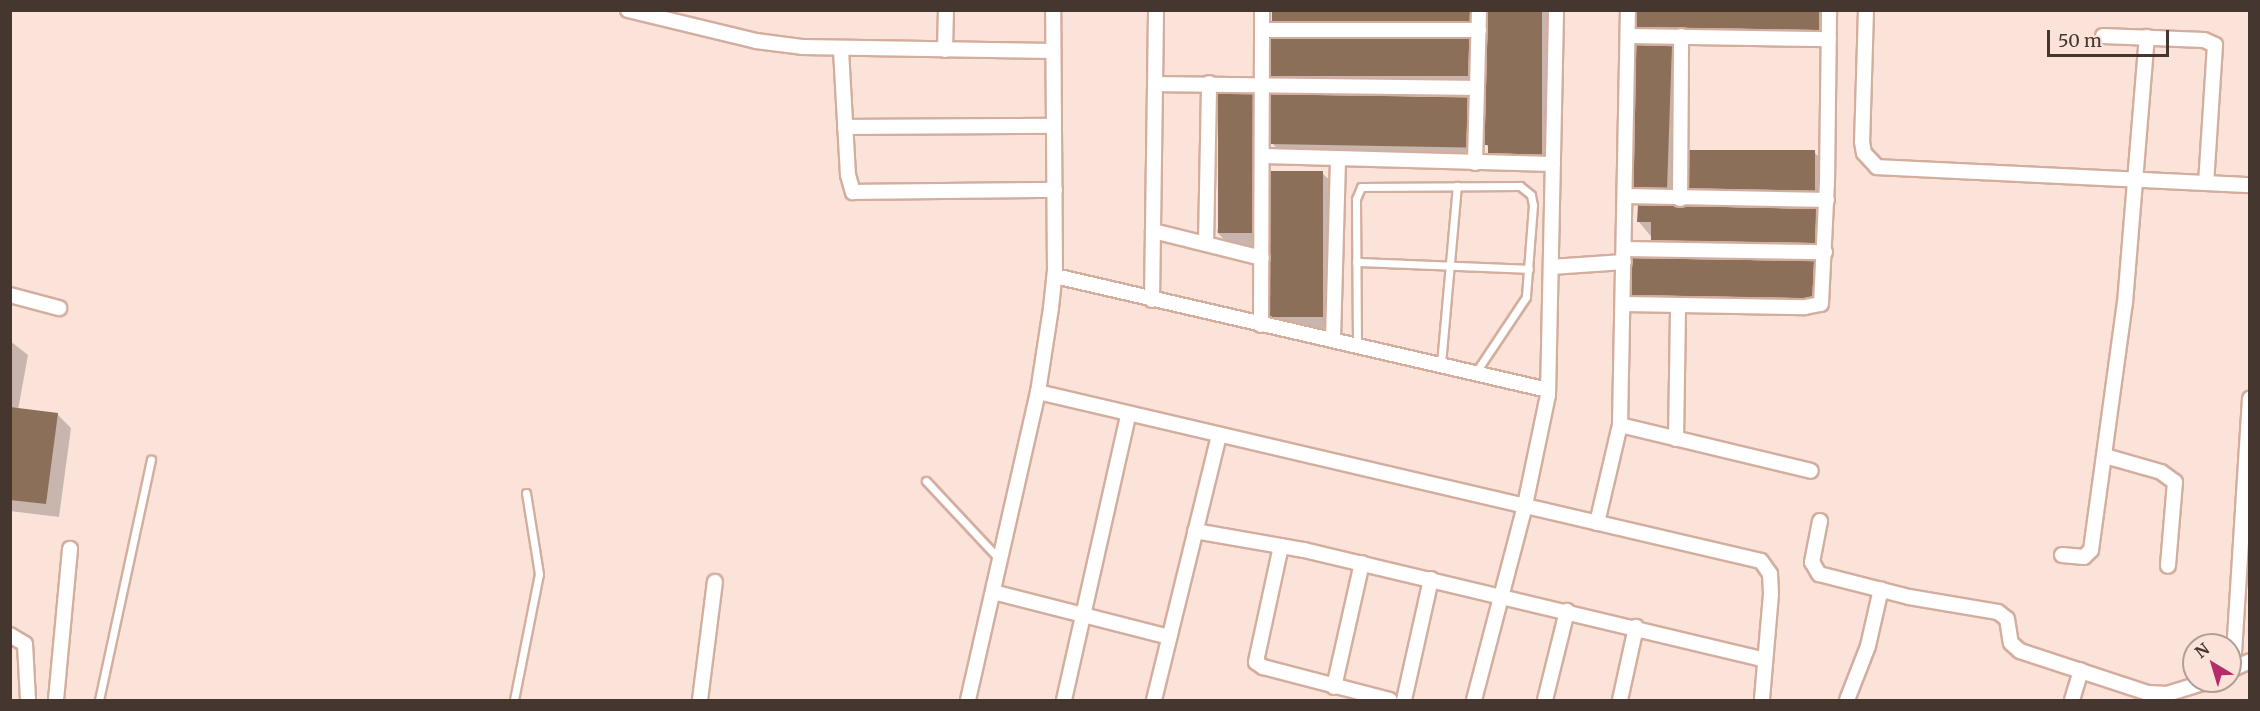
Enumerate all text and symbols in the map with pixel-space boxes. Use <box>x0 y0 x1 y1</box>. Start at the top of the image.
scale bar <box>2050 18 2172 56</box>
text: 50 m <box>2058 29 2102 52</box>
north arrow <box>2182 633 2242 693</box>
text: N <box>2191 639 2213 662</box>

